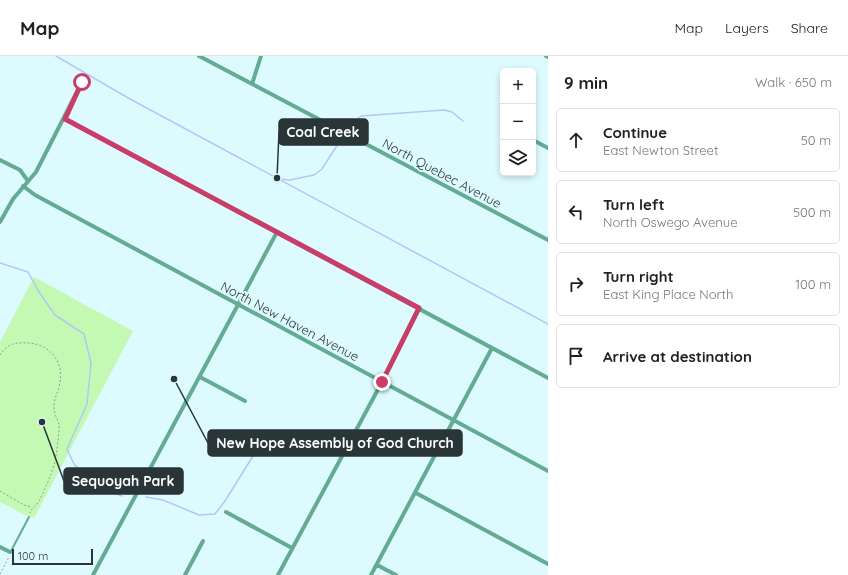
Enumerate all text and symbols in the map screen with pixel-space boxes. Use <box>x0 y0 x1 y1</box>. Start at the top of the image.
text: Map <box>20 16 59 40</box>
text: Map <box>674 19 703 37</box>
text: Layers <box>725 19 769 37</box>
text: Share <box>791 19 828 37</box>
map controls <box>500 68 536 176</box>
button: + <box>500 68 536 104</box>
text: 9 min <box>564 72 608 93</box>
route start <box>73 73 91 91</box>
text: Walk · 650 m <box>755 74 832 90</box>
button: − <box>500 104 536 140</box>
callout: Coal Creek <box>279 119 368 145</box>
text: Coal Creek <box>286 123 360 141</box>
text: Continue <box>603 123 667 142</box>
icon: ahead <box>565 129 587 151</box>
text: 50 m <box>801 132 831 148</box>
street label: North Quebec Avenue <box>380 135 504 211</box>
button: layers <box>500 140 536 176</box>
text: East Newton Street <box>603 142 718 158</box>
text: Turn left <box>603 195 665 214</box>
icon: left <box>565 201 587 223</box>
text: 500 m <box>793 204 831 220</box>
text: North Oswego Avenue <box>603 214 738 230</box>
text: Turn right <box>603 267 674 286</box>
icon: right <box>565 273 587 295</box>
text: 100 m <box>795 276 831 292</box>
street label: North New Haven Avenue <box>218 278 362 364</box>
text: East King Place North <box>603 286 733 302</box>
icon: arrive <box>565 345 587 367</box>
text: Arrive at destination <box>603 347 752 366</box>
route end <box>373 373 391 391</box>
callout: New Hope Assembly of God Church <box>208 430 462 456</box>
text: New Hope Assembly of God Church <box>216 434 454 452</box>
callout: Sequoyah Park <box>64 468 183 494</box>
text: Sequoyah Park <box>72 472 174 490</box>
scale bar <box>12 547 93 566</box>
text: 100 m <box>18 549 48 563</box>

